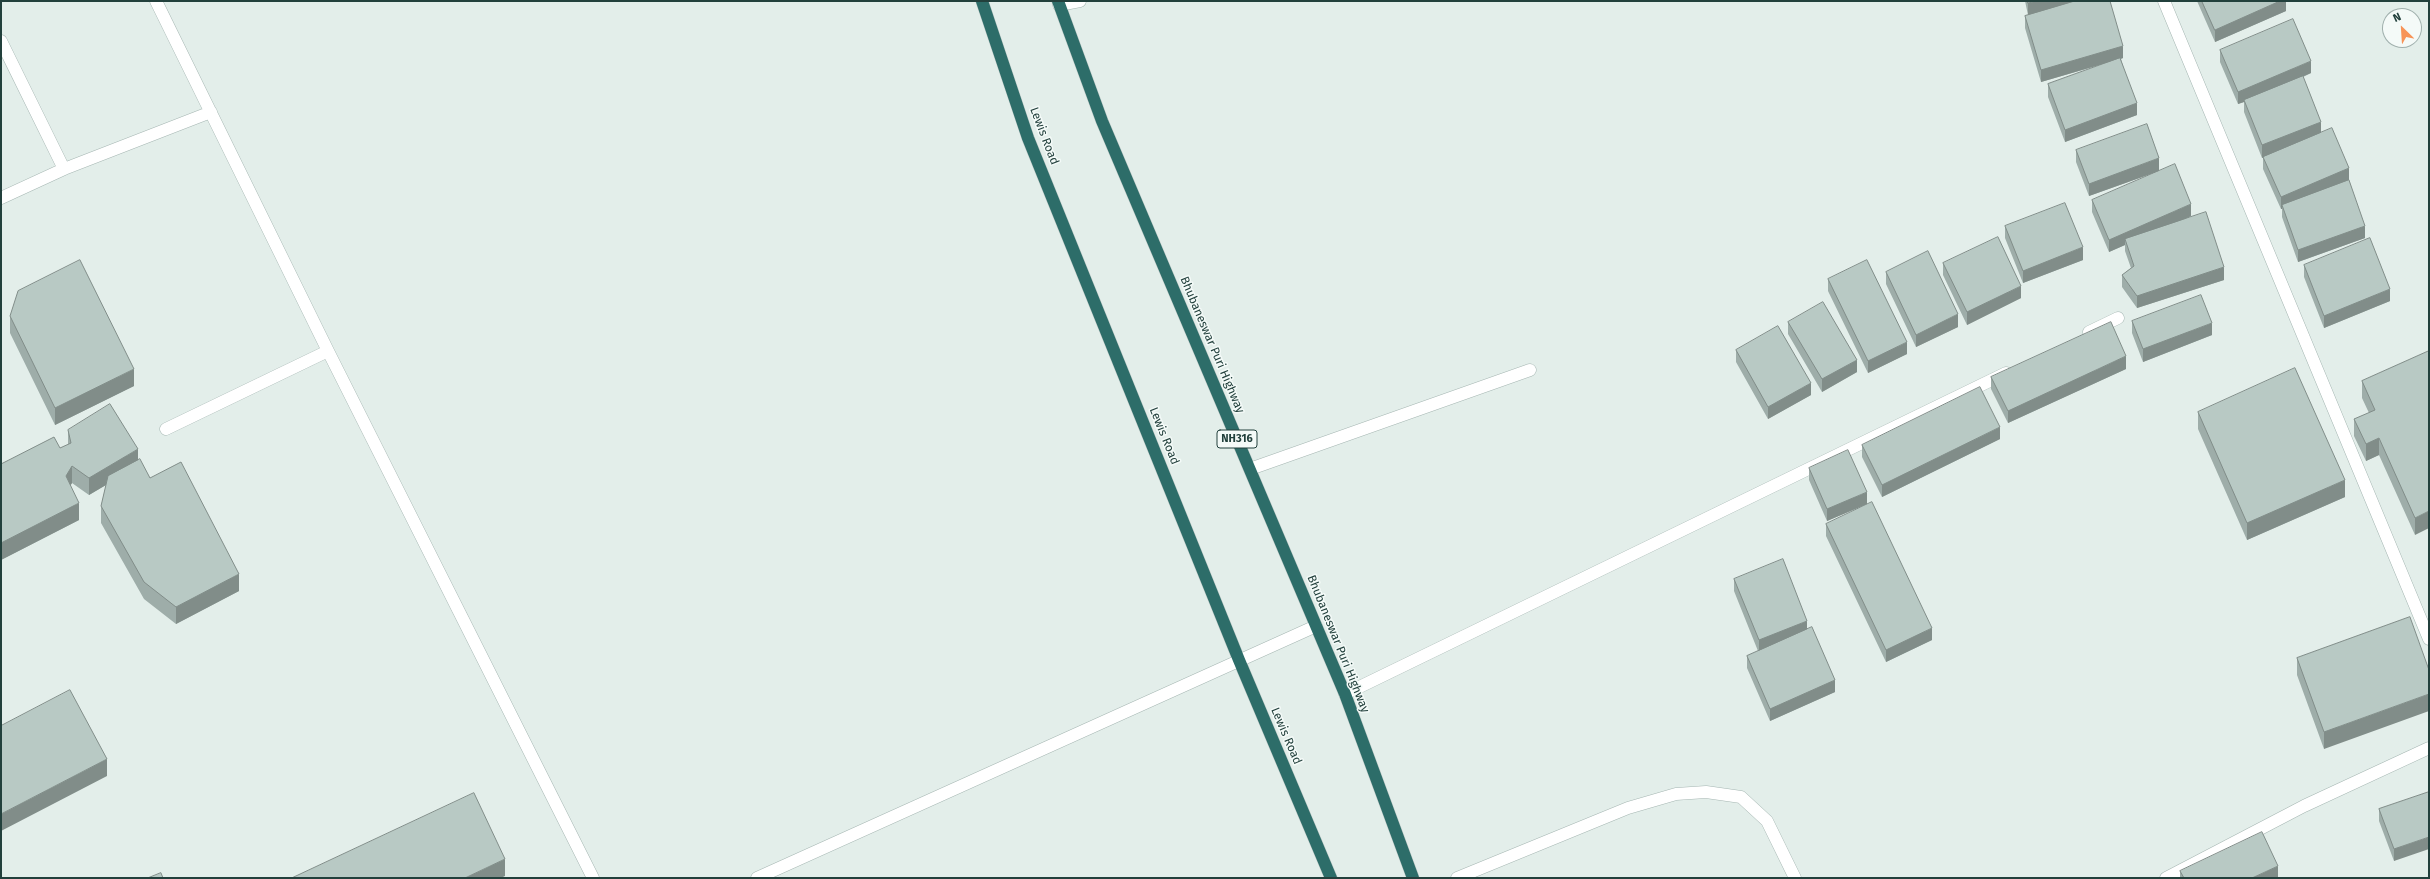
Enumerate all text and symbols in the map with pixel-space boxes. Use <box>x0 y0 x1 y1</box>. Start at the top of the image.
north arrow <box>2382 8 2422 48</box>
text: N <box>2391 10 2403 25</box>
street label: Lewis Road <box>1026 105 1062 167</box>
street label: Bhubaneswar Puri Highway <box>1177 274 1247 416</box>
street label: Lewis Road <box>1146 405 1182 467</box>
road number: NH316 <box>1217 430 1257 448</box>
street label: Bhubaneswar Puri Highway <box>1304 573 1372 715</box>
street label: Lewis Road <box>1268 705 1304 767</box>

